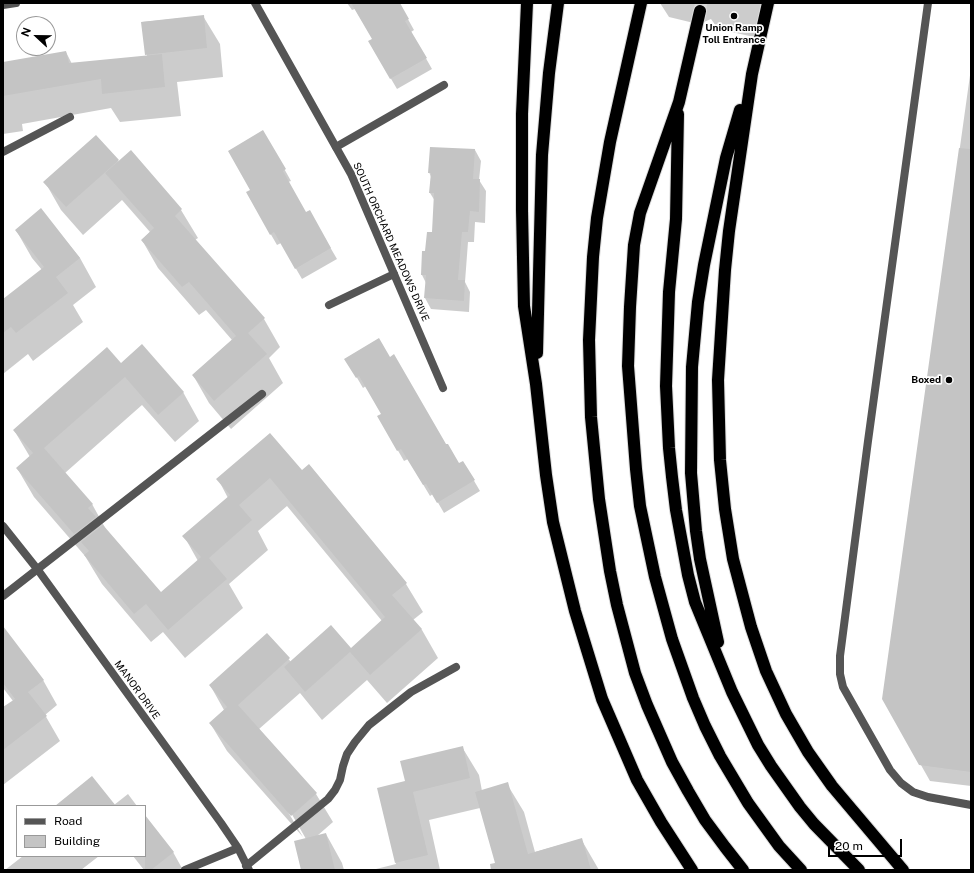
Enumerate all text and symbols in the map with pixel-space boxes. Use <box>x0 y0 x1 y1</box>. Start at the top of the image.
marker: Union Ramp Toll Entrance <box>729 11 739 21</box>
north arrow <box>16 16 56 56</box>
place label: Union Ramp Toll Entrance <box>703 22 765 46</box>
text: N <box>19 26 33 38</box>
street label: SOUTH ORCHARD MEADOWS DRIVE <box>350 161 432 323</box>
place label: Boxed <box>911 374 941 386</box>
marker: Boxed <box>944 375 954 385</box>
street label: MANOR DRIVE <box>112 658 162 722</box>
legend <box>16 805 146 857</box>
text: Road <box>54 814 82 828</box>
scale bar <box>830 831 904 857</box>
text: Building <box>54 834 100 848</box>
text: 20 m <box>835 839 863 853</box>

